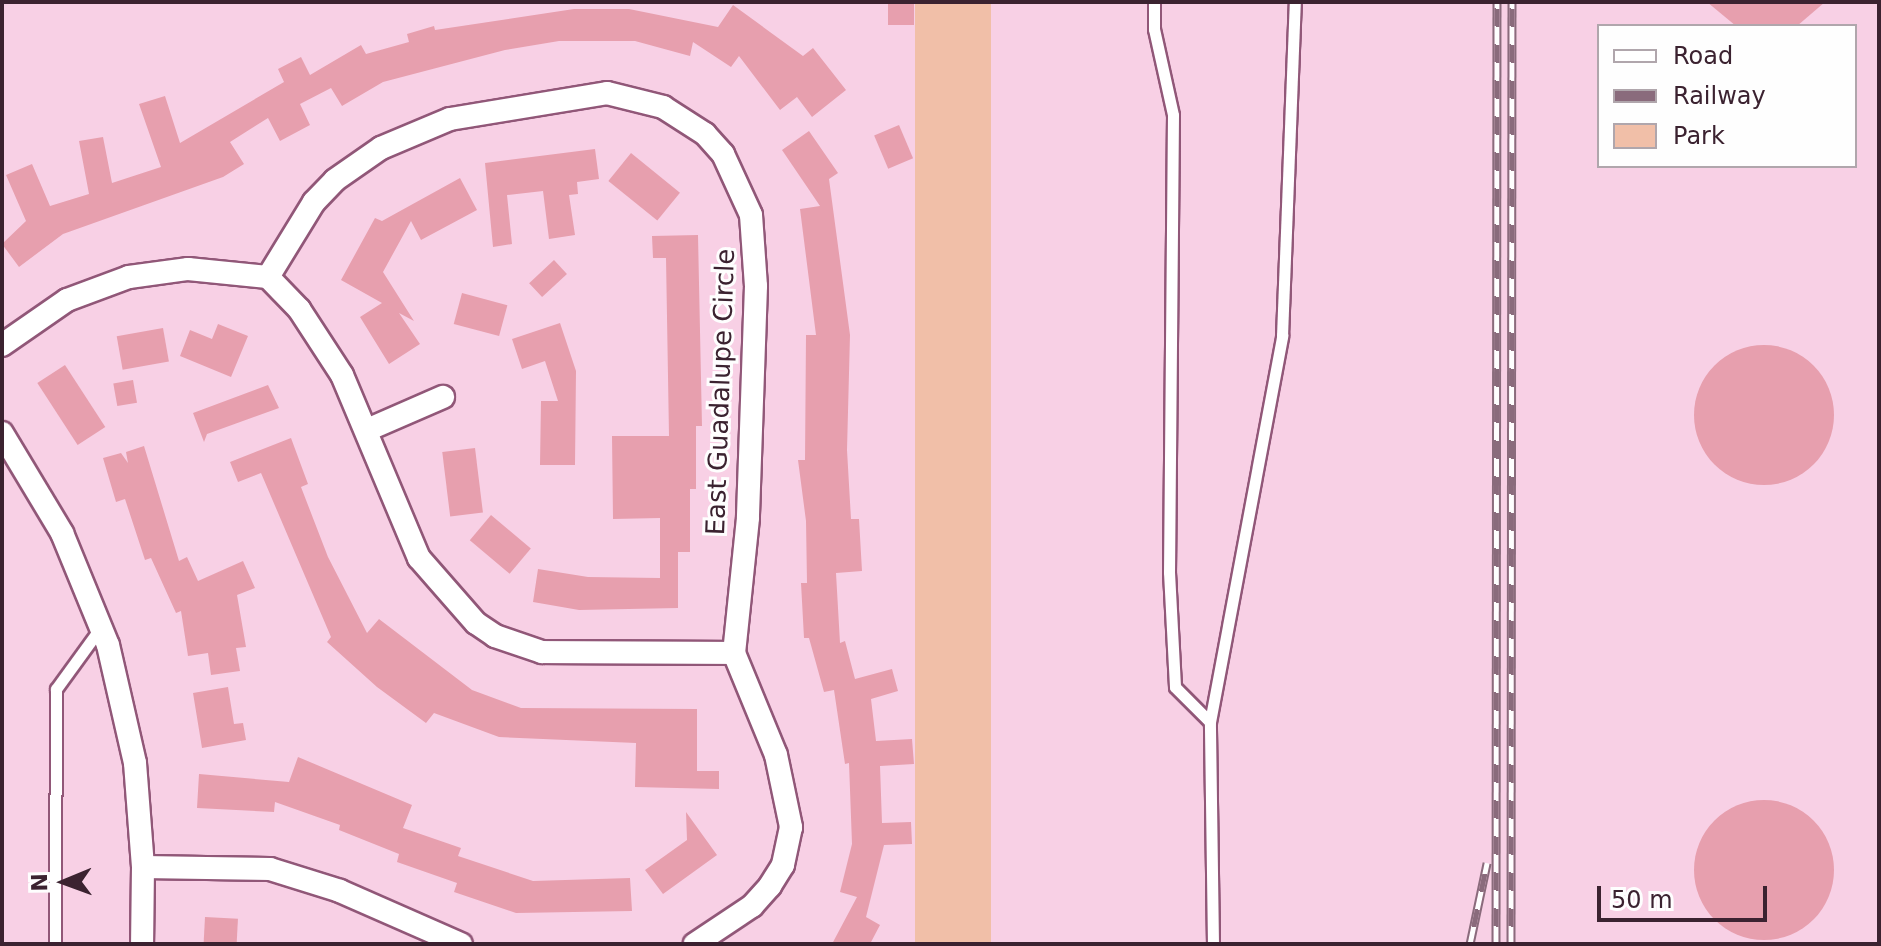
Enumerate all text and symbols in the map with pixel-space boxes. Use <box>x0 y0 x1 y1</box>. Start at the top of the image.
legend <box>1597 24 1857 168</box>
text: Road <box>1673 42 1733 70</box>
text: Railway <box>1673 82 1766 110</box>
text: Park <box>1673 122 1725 150</box>
street label: East Guadalupe Circle <box>700 248 742 536</box>
north arrow <box>24 842 104 922</box>
scale bar <box>1601 870 1771 920</box>
text: N <box>27 873 52 892</box>
text: 50 m <box>1611 886 1673 914</box>

